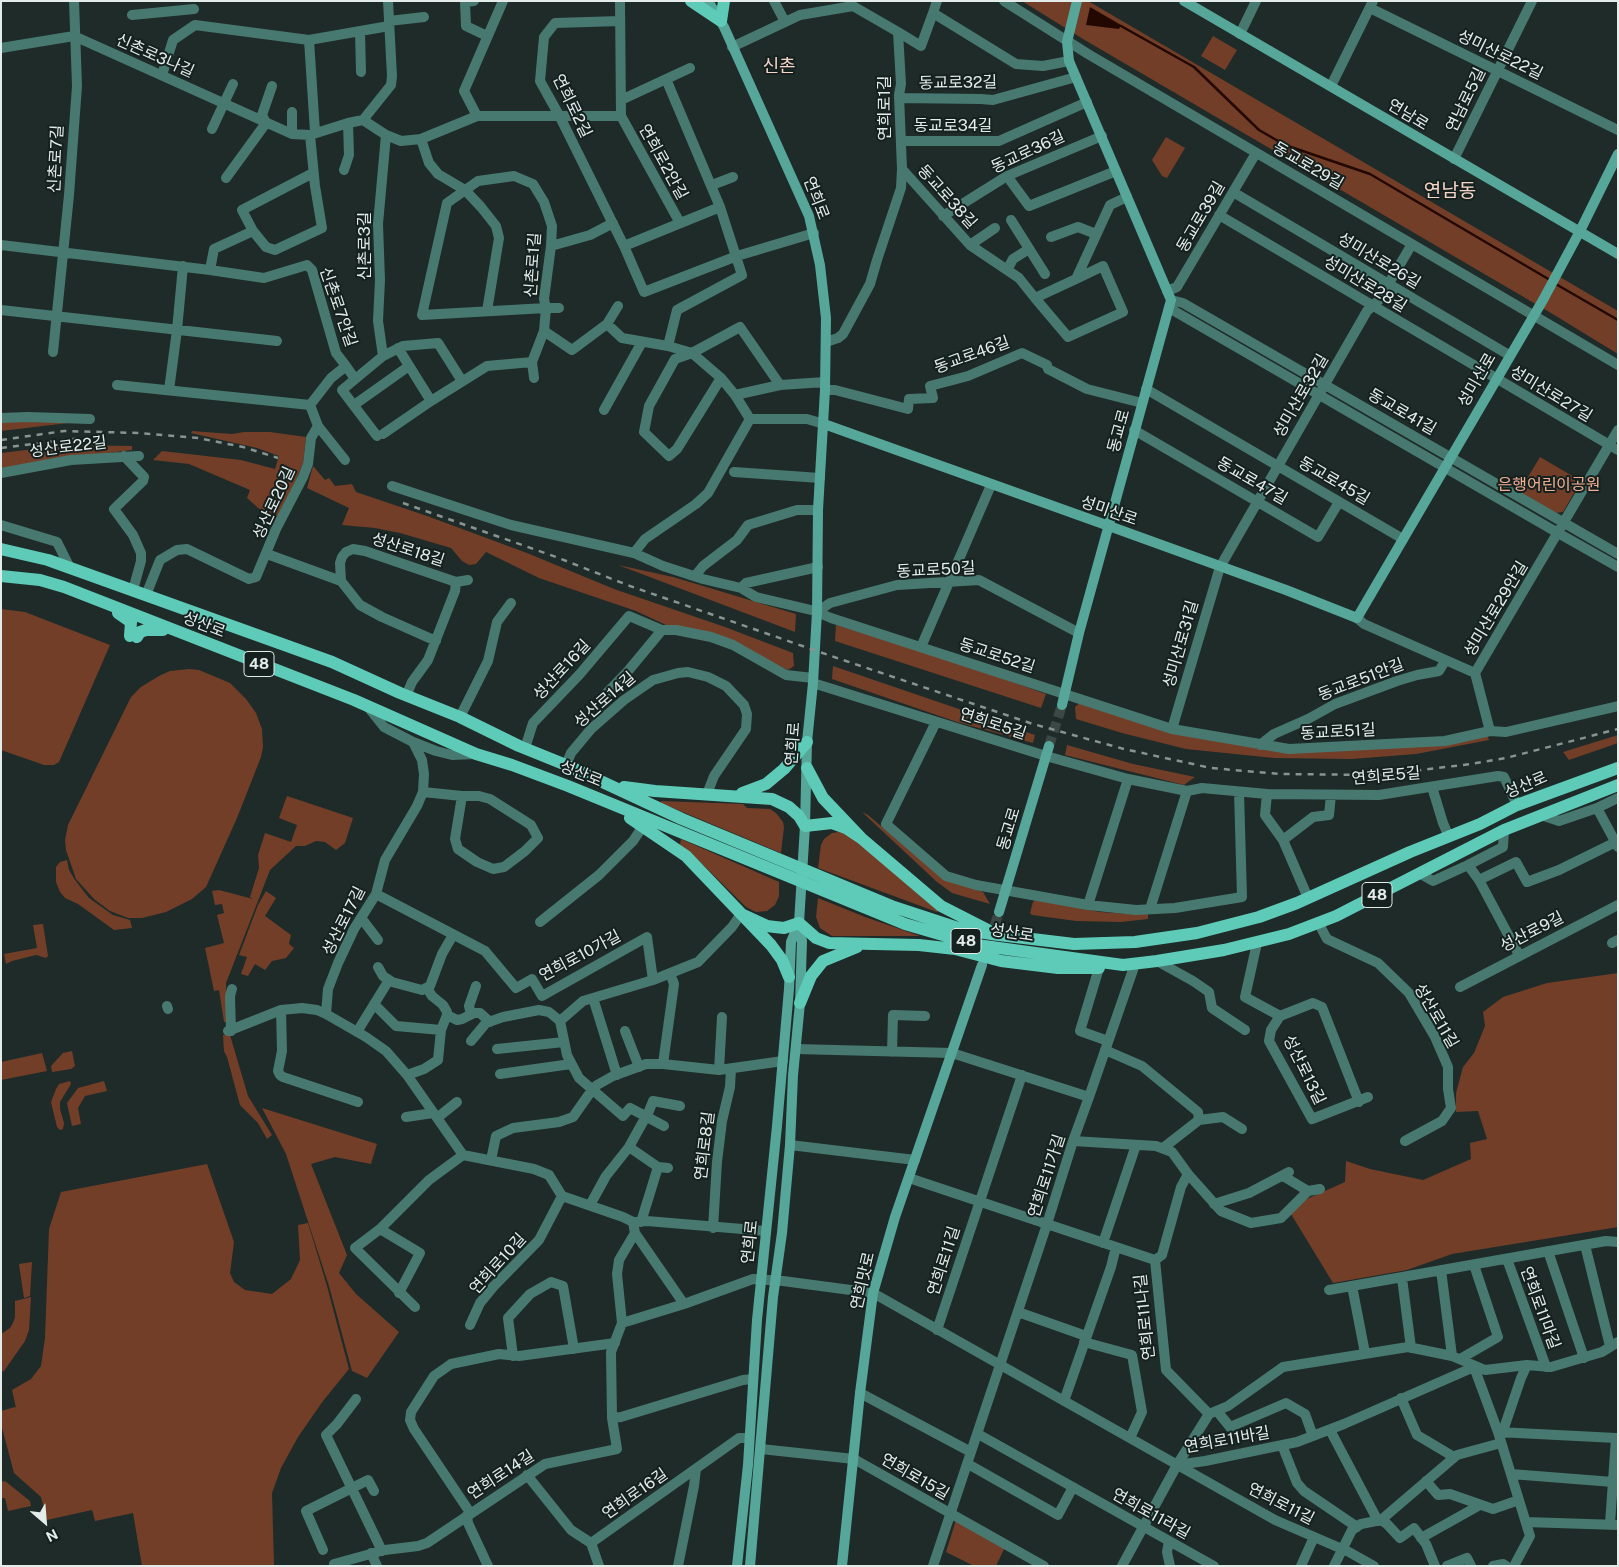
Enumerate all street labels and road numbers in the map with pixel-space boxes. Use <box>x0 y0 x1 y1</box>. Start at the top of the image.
street label: 성미산로22길 <box>1454 26 1546 84</box>
street label: 신촌로3나길 <box>113 30 197 82</box>
street label: 연남로5길 <box>1442 65 1490 135</box>
street label: 연희로2길 <box>548 71 596 141</box>
street label: 동교로32길 <box>919 73 997 93</box>
street label: 연희로1길 <box>875 75 895 141</box>
street label: 연남로 <box>1384 95 1432 135</box>
street label: 동교로34길 <box>914 116 992 136</box>
street label: 연희로2안길 <box>634 121 692 203</box>
street label: 신촌로7길 <box>45 124 67 194</box>
street label: 동교로36길 <box>988 127 1068 177</box>
street label: 동교로29길 <box>1269 138 1347 194</box>
street label: 동교로38길 <box>913 161 981 233</box>
street label: 연희로 <box>799 174 833 222</box>
street label: 동교로39길 <box>1173 178 1229 256</box>
street label: 신촌로3길 <box>355 212 375 280</box>
street label: 성미산로26길 <box>1334 229 1424 293</box>
street label: 신촌로1길 <box>521 232 545 298</box>
street label: 성미산로28길 <box>1320 252 1410 316</box>
street label: 신촌로7안길 <box>315 265 361 349</box>
street label: 동교로46길 <box>932 332 1012 378</box>
street label: 성미산로 <box>1454 350 1500 410</box>
street label: 성미산로32길 <box>1269 351 1333 441</box>
street label: 성미산로27길 <box>1506 362 1596 426</box>
street label: 동교로41길 <box>1365 385 1439 439</box>
street label: 동교로 <box>1104 407 1134 455</box>
street label: 성산로22길 <box>28 433 108 461</box>
street label: 동교로47길 <box>1213 453 1291 509</box>
street label: 동교로45길 <box>1295 453 1373 509</box>
street label: 성산로20길 <box>249 464 299 542</box>
street label: 성미산로 <box>1078 492 1140 530</box>
street label: 성산로18길 <box>369 529 447 571</box>
street label: 동교로50길 <box>896 558 976 582</box>
street label: 성미산로29안길 <box>1460 558 1532 660</box>
street label: 성미산로31길 <box>1159 598 1203 690</box>
street label: 성산로 <box>180 608 228 642</box>
street label: 동교로52길 <box>957 635 1037 677</box>
street label: 성산로16길 <box>529 636 595 704</box>
road number: 48 <box>244 652 274 676</box>
street label: 동교로51안길 <box>1315 655 1407 705</box>
street label: 성산로14길 <box>570 668 640 732</box>
street label: 연희로5길 <box>957 704 1029 744</box>
street label: 동교로51길 <box>1300 720 1376 744</box>
street label: 연희로 <box>782 721 804 767</box>
street label: 성산로 <box>557 757 605 791</box>
street label: 연희로5길 <box>1351 763 1421 789</box>
street label: 성산로 <box>1502 768 1550 802</box>
street label: 동교로 <box>993 805 1025 853</box>
road number: 48 <box>1362 882 1392 908</box>
street label: 성산로17길 <box>318 883 370 959</box>
street label: 성산로9길 <box>1497 908 1567 956</box>
street label: 성산로 <box>989 920 1035 946</box>
street label: 연희로10가길 <box>536 926 624 986</box>
road number: 48 <box>951 928 981 954</box>
street label: 성산로11길 <box>1410 980 1462 1052</box>
street label: 성산로13길 <box>1279 1032 1329 1108</box>
street label: 연희로8길 <box>691 1110 719 1182</box>
street label: 연희로11가길 <box>1024 1132 1070 1220</box>
street label: 연희로 <box>738 1219 762 1265</box>
street label: 연희로11길 <box>924 1224 964 1298</box>
street label: 연희로10길 <box>466 1230 530 1298</box>
street label: 연희맛로 <box>847 1250 879 1312</box>
street label: 연희로11마길 <box>1516 1264 1564 1352</box>
street label: 연희로11나길 <box>1131 1273 1159 1361</box>
street label: 연희로11바길 <box>1183 1423 1271 1457</box>
street label: 연희로14길 <box>464 1446 538 1504</box>
street label: 연희로15길 <box>877 1450 953 1504</box>
street label: 연희로16길 <box>599 1465 671 1523</box>
street label: 연희로11길 <box>1245 1479 1317 1529</box>
street label: 연희로11라길 <box>1108 1485 1194 1543</box>

